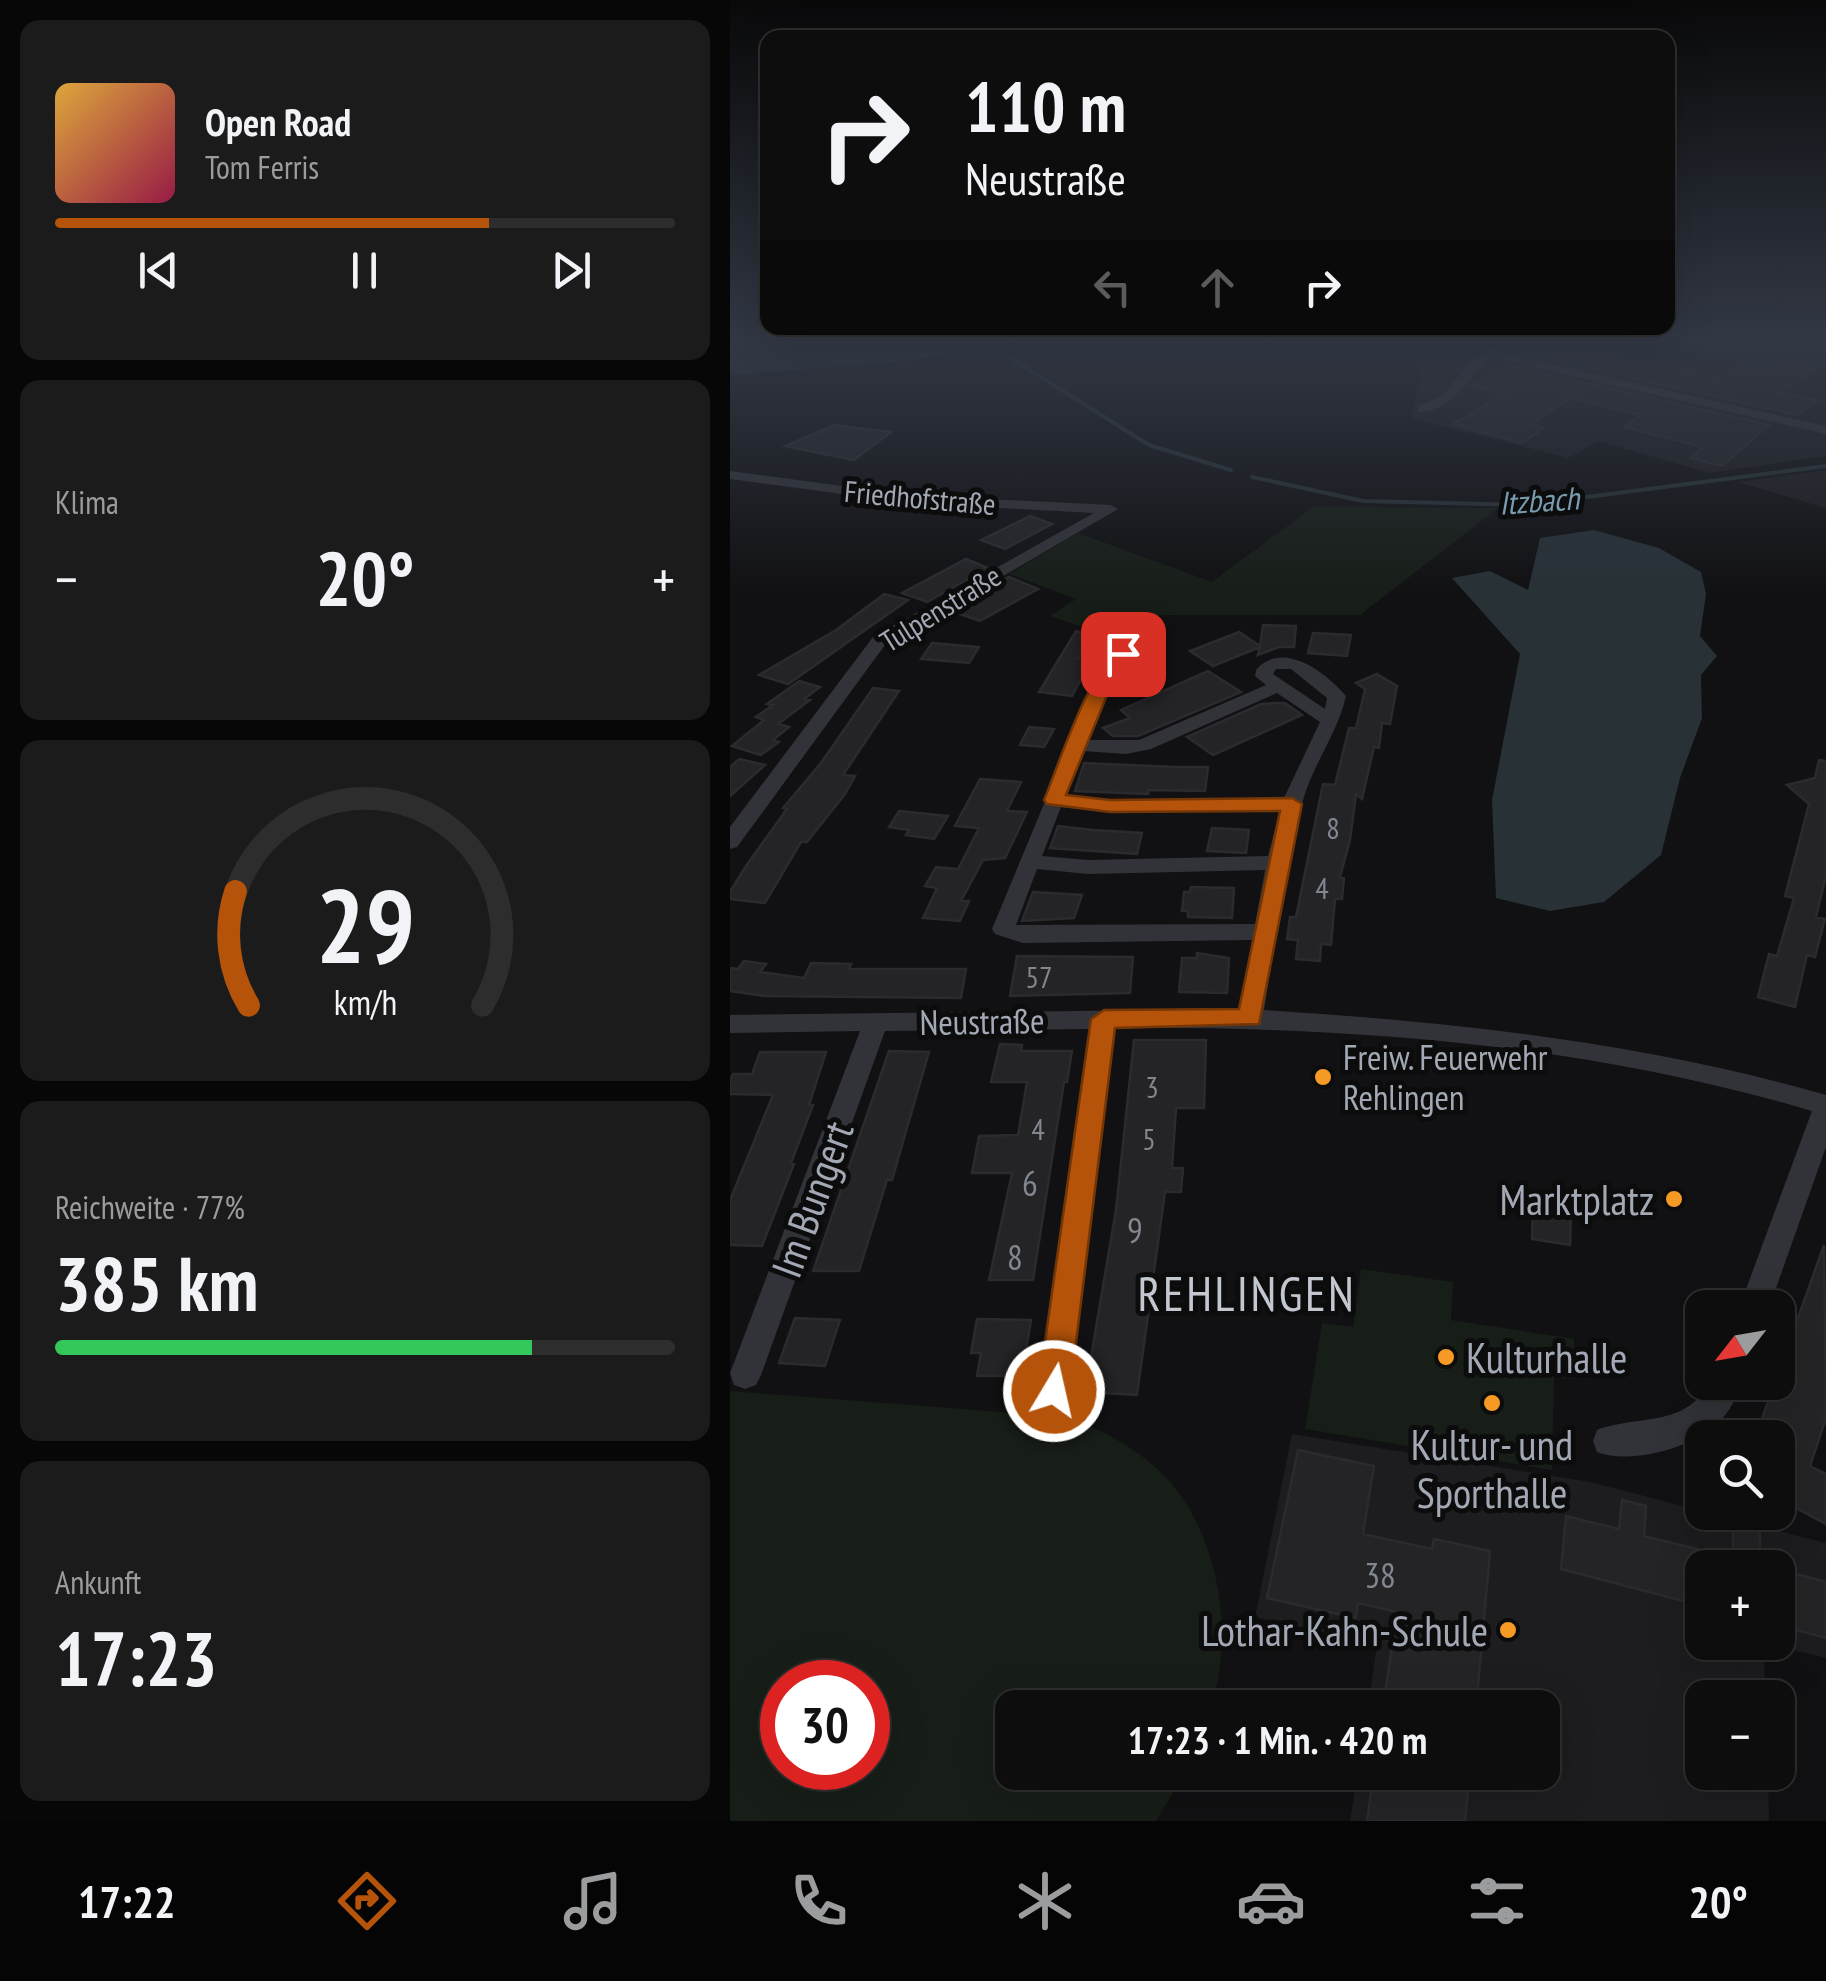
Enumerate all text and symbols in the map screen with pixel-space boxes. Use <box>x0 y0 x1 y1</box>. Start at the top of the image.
text: 110 m <box>965 61 1126 151</box>
icon: right <box>800 70 930 200</box>
text: Open Road <box>205 97 351 146</box>
text: Tom Ferris <box>205 146 319 188</box>
text: Neustraße <box>965 149 1126 207</box>
icon: previous <box>131 243 186 298</box>
icon: pause <box>337 243 392 298</box>
icon: next <box>544 243 599 298</box>
icon: left <box>1085 260 1140 315</box>
icon: ahead <box>1190 260 1245 315</box>
icon: right <box>1295 260 1350 315</box>
street label: Friedhofstraße <box>843 471 997 523</box>
water label: Itzbach <box>1498 476 1582 524</box>
text: Klima <box>55 481 119 523</box>
text: 20° <box>315 530 415 627</box>
text: − <box>55 543 78 614</box>
text: + <box>652 543 675 614</box>
street label: Tulpenstraße <box>872 556 1008 660</box>
pin <box>1081 612 1166 697</box>
icon: arrive <box>1096 627 1151 682</box>
house number: 8 <box>1326 808 1340 847</box>
text: 29 <box>315 857 415 992</box>
house number: 4 <box>1315 868 1329 907</box>
house number: 57 <box>1026 957 1053 996</box>
text: km/h <box>333 979 397 1025</box>
street label: Neustraße <box>919 997 1045 1045</box>
place label: Freiw. Feuerwehr Rehlingen <box>1343 1034 1548 1120</box>
marker: Freiw. Feuerwehr Rehlingen <box>1312 1066 1334 1088</box>
house number: 3 <box>1145 1067 1159 1106</box>
house number: 4 <box>1031 1109 1045 1148</box>
street label: Im Bungert <box>758 1113 866 1285</box>
house number: 5 <box>1142 1119 1156 1158</box>
house number: 6 <box>1022 1160 1038 1206</box>
place label: Marktplatz <box>1500 1172 1654 1227</box>
text: Reichweite · 77% <box>55 1186 245 1228</box>
marker: Marktplatz <box>1663 1188 1685 1210</box>
house number: 9 <box>1127 1207 1143 1253</box>
house number: 8 <box>1007 1234 1023 1280</box>
text: 385 km <box>55 1235 259 1332</box>
district label: REHLINGEN <box>1138 1262 1356 1324</box>
north arrow <box>1685 1290 1795 1400</box>
map controls <box>1685 1290 1795 1790</box>
place label: Kulturhalle <box>1466 1330 1627 1385</box>
position arrow <box>1002 1339 1106 1443</box>
marker: Kulturhalle <box>1435 1346 1457 1368</box>
marker: Kultur- und Sporthalle <box>1481 1392 1503 1414</box>
place label: Kultur- und Sporthalle <box>1411 1417 1573 1520</box>
button: search <box>1685 1420 1795 1530</box>
button: + <box>1685 1550 1795 1660</box>
house number: 38 <box>1364 1552 1396 1598</box>
text: Ankunft <box>55 1561 141 1603</box>
place label: Lothar-Kahn-Schule <box>1201 1603 1488 1658</box>
text: 17:23 <box>55 1610 217 1707</box>
marker: Lothar-Kahn-Schule <box>1497 1619 1519 1641</box>
speed limit sign: 30 <box>760 1660 890 1790</box>
button: − <box>1685 1680 1795 1790</box>
text: 17:23 · 1 Min. · 420 m <box>1128 1715 1427 1764</box>
icon: directions <box>332 1866 402 1936</box>
icon: music <box>558 1866 628 1936</box>
icon: phone <box>784 1866 854 1936</box>
icon: climate <box>1010 1866 1080 1936</box>
icon: car <box>1236 1866 1306 1936</box>
icon: filters <box>1462 1866 1532 1936</box>
text: 17:22 <box>78 1872 175 1930</box>
text: 20° <box>1689 1872 1748 1930</box>

